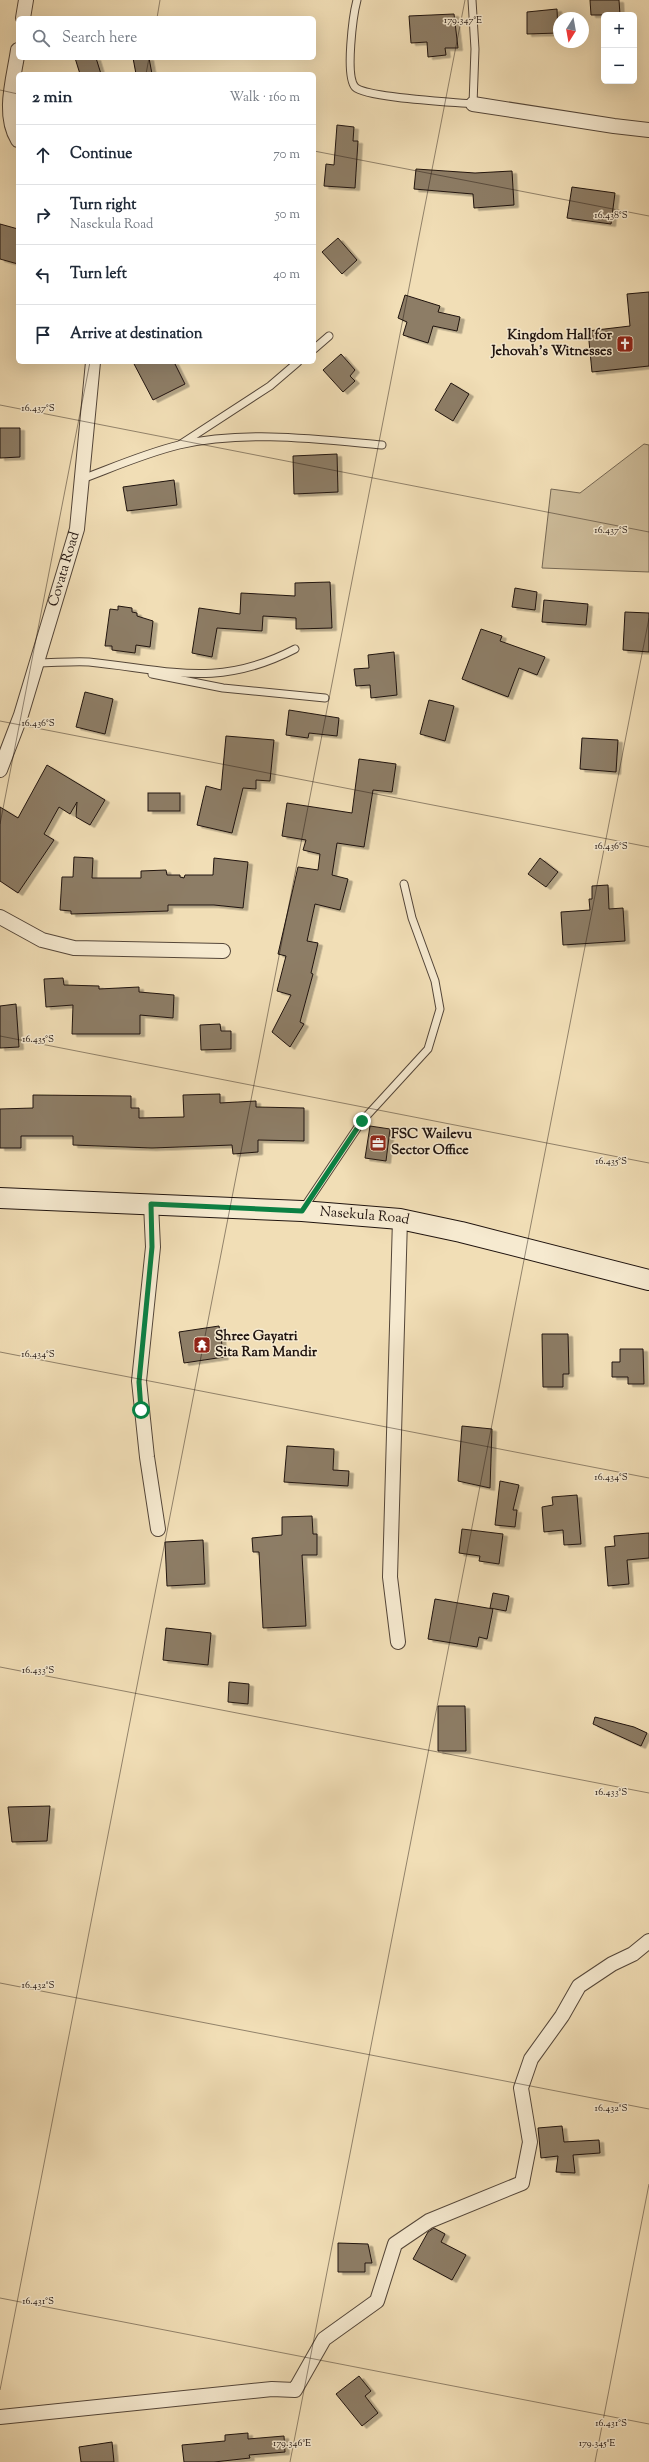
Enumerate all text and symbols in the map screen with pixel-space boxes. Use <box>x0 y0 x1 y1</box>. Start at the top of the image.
north arrow <box>553 12 589 48</box>
map controls <box>601 12 637 84</box>
button: + <box>601 12 637 48</box>
text: 179.347°E <box>444 13 482 28</box>
search box <box>16 16 316 60</box>
icon: search <box>30 27 52 49</box>
text: Search here <box>62 28 137 49</box>
button: − <box>601 48 637 84</box>
text: 2 min <box>32 86 73 110</box>
text: Walk · 160 m <box>229 89 300 107</box>
icon: ahead <box>32 144 54 166</box>
text: Continue <box>70 144 132 165</box>
text: 70 m <box>273 146 300 164</box>
text: Turn right <box>70 195 136 216</box>
icon: right <box>32 204 54 226</box>
text: 50 m <box>275 206 300 224</box>
text: 16.438°S <box>594 208 628 223</box>
text: Nasekula Road <box>70 216 153 234</box>
icon: left <box>32 264 54 286</box>
text: Turn left <box>70 264 127 285</box>
text: 40 m <box>273 266 300 284</box>
icon: arrive <box>32 324 54 346</box>
text: Arrive at destination <box>70 324 203 345</box>
place label: Kingdom Hall for Jehovah's Witnesses <box>490 326 613 362</box>
church icon: Kingdom Hall for Jehovah's Witnesses <box>615 334 635 354</box>
text: 16.437°S <box>21 401 55 416</box>
text: 16.437°S <box>594 523 628 538</box>
street label: Covata Road <box>44 529 86 609</box>
text: 16.436°S <box>21 716 55 731</box>
text: 16.436°S <box>594 839 628 854</box>
text: 16.435°S <box>22 1032 54 1047</box>
route end <box>353 1112 371 1130</box>
place label: FSC Wailevu Sector Office <box>391 1125 473 1161</box>
office icon: FSC Wailevu Sector Office <box>368 1133 388 1153</box>
text: 16.435°S <box>595 1154 627 1169</box>
street label: Nasekula Road <box>319 1202 411 1231</box>
place label: Shree Gayatri Sita Ram Mandir <box>215 1327 318 1363</box>
temple icon: Shree Gayatri Sita Ram Mandir <box>192 1335 212 1355</box>
text: 16.434°S <box>21 1347 55 1362</box>
route start <box>132 1401 150 1419</box>
text: 16.434°S <box>594 1470 628 1485</box>
text: 16.433°S <box>22 1663 54 1678</box>
text: 16.433°S <box>595 1785 627 1800</box>
text: 16.432°S <box>22 1978 54 1993</box>
text: 16.432°S <box>595 2101 627 2116</box>
text: 16.431°S <box>22 2294 54 2309</box>
text: 16.431°S <box>595 2416 627 2431</box>
text: 179.346°E <box>273 2436 311 2451</box>
text: 179.345°E <box>579 2436 615 2451</box>

